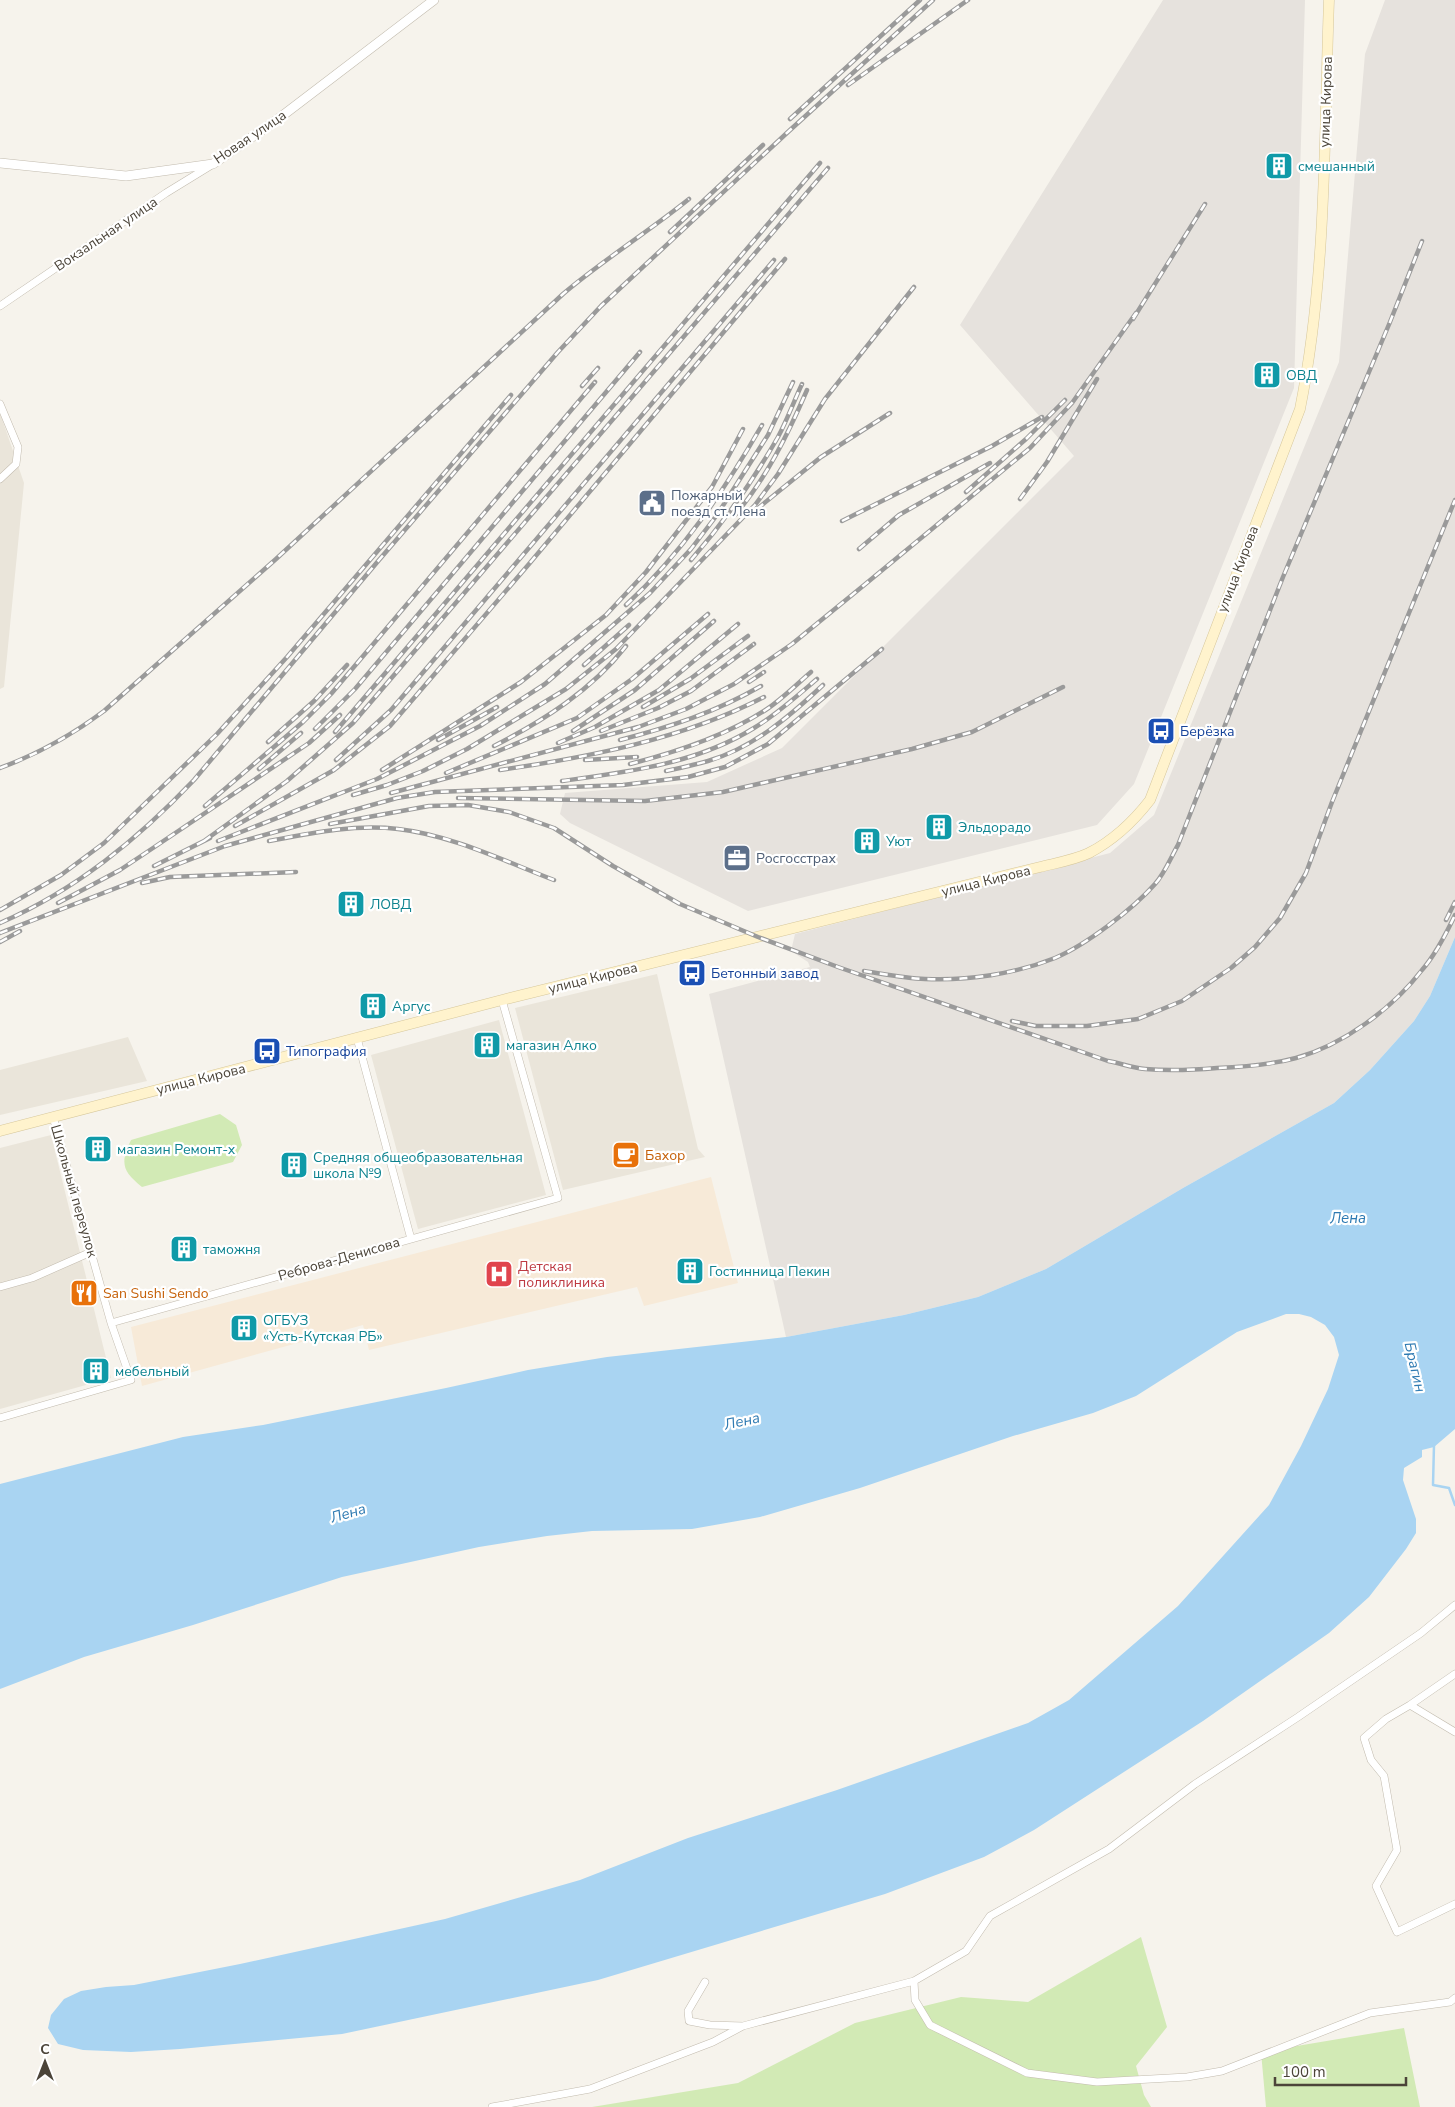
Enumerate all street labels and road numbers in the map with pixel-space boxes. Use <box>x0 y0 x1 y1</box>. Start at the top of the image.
street label: улица Кирова <box>1315 56 1337 148</box>
street label: Новая улица <box>210 106 290 168</box>
street label: Вокзальная улица <box>51 192 161 276</box>
street label: улица Кирова <box>1213 523 1263 615</box>
street label: улица Кирова <box>939 861 1033 901</box>
street label: улица Кирова <box>546 958 640 998</box>
street label: улица Кирова <box>154 1059 248 1099</box>
street label: Школьный переулок <box>46 1122 102 1260</box>
street label: Реброва-Денисова <box>276 1233 402 1285</box>

